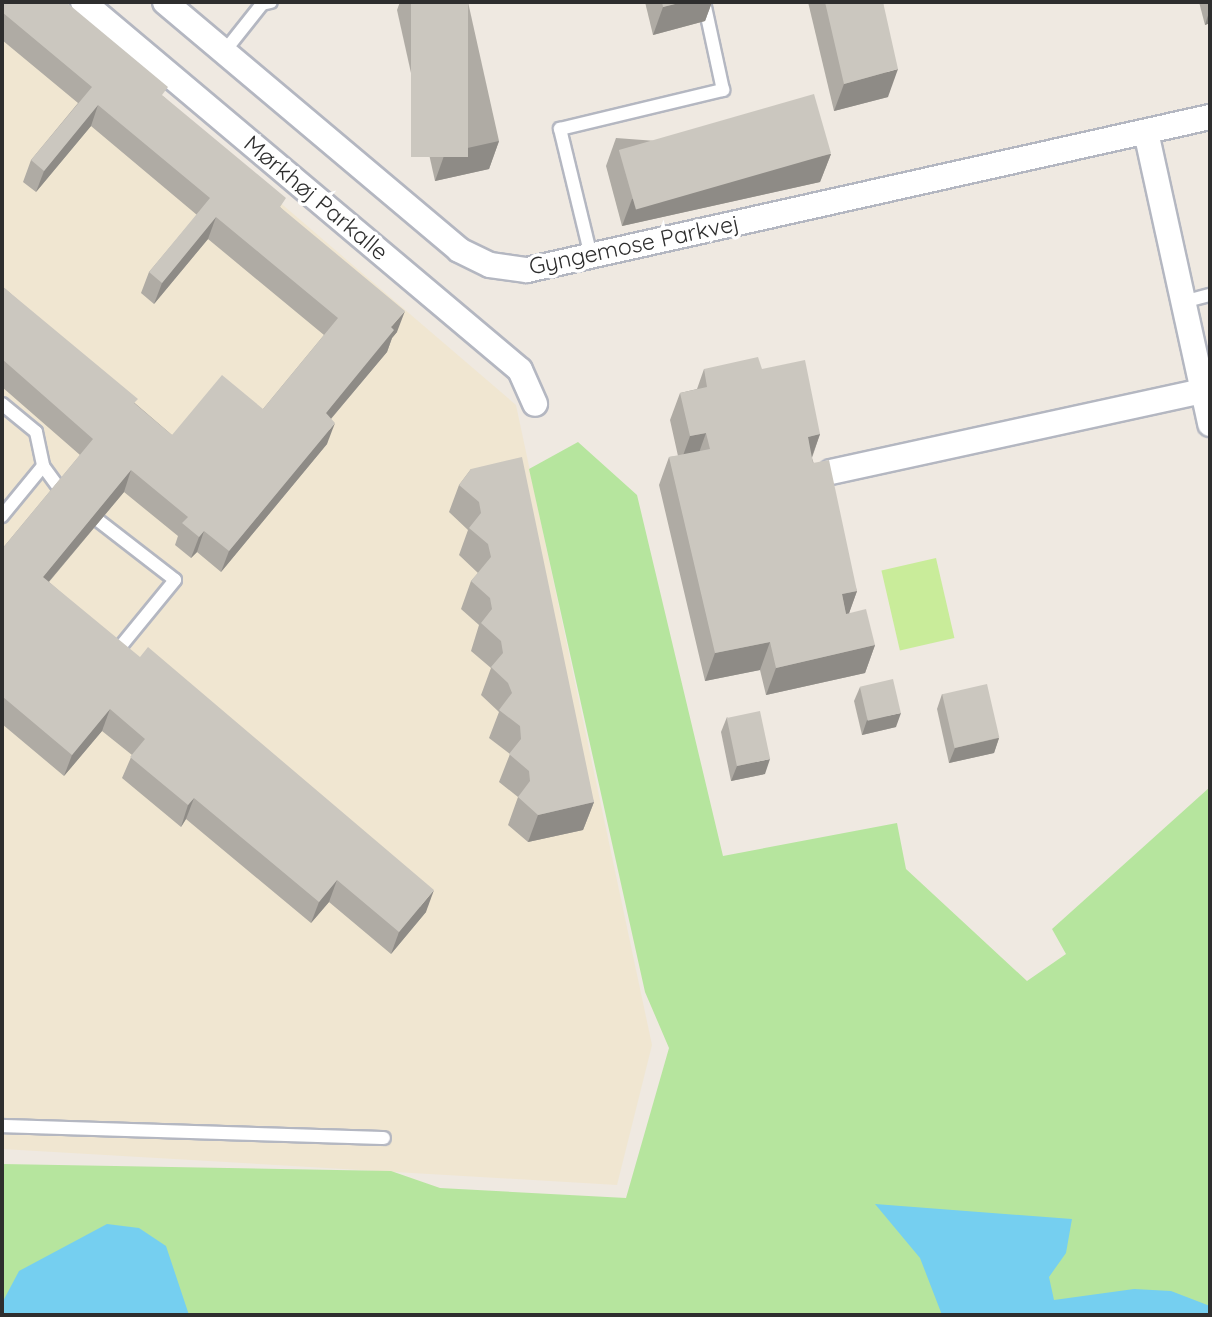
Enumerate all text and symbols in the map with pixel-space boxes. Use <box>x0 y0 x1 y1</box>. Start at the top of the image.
street label: Mørkhøj Parkalle <box>238 130 394 266</box>
street label: Gyngemose Parkvej <box>526 209 742 281</box>

